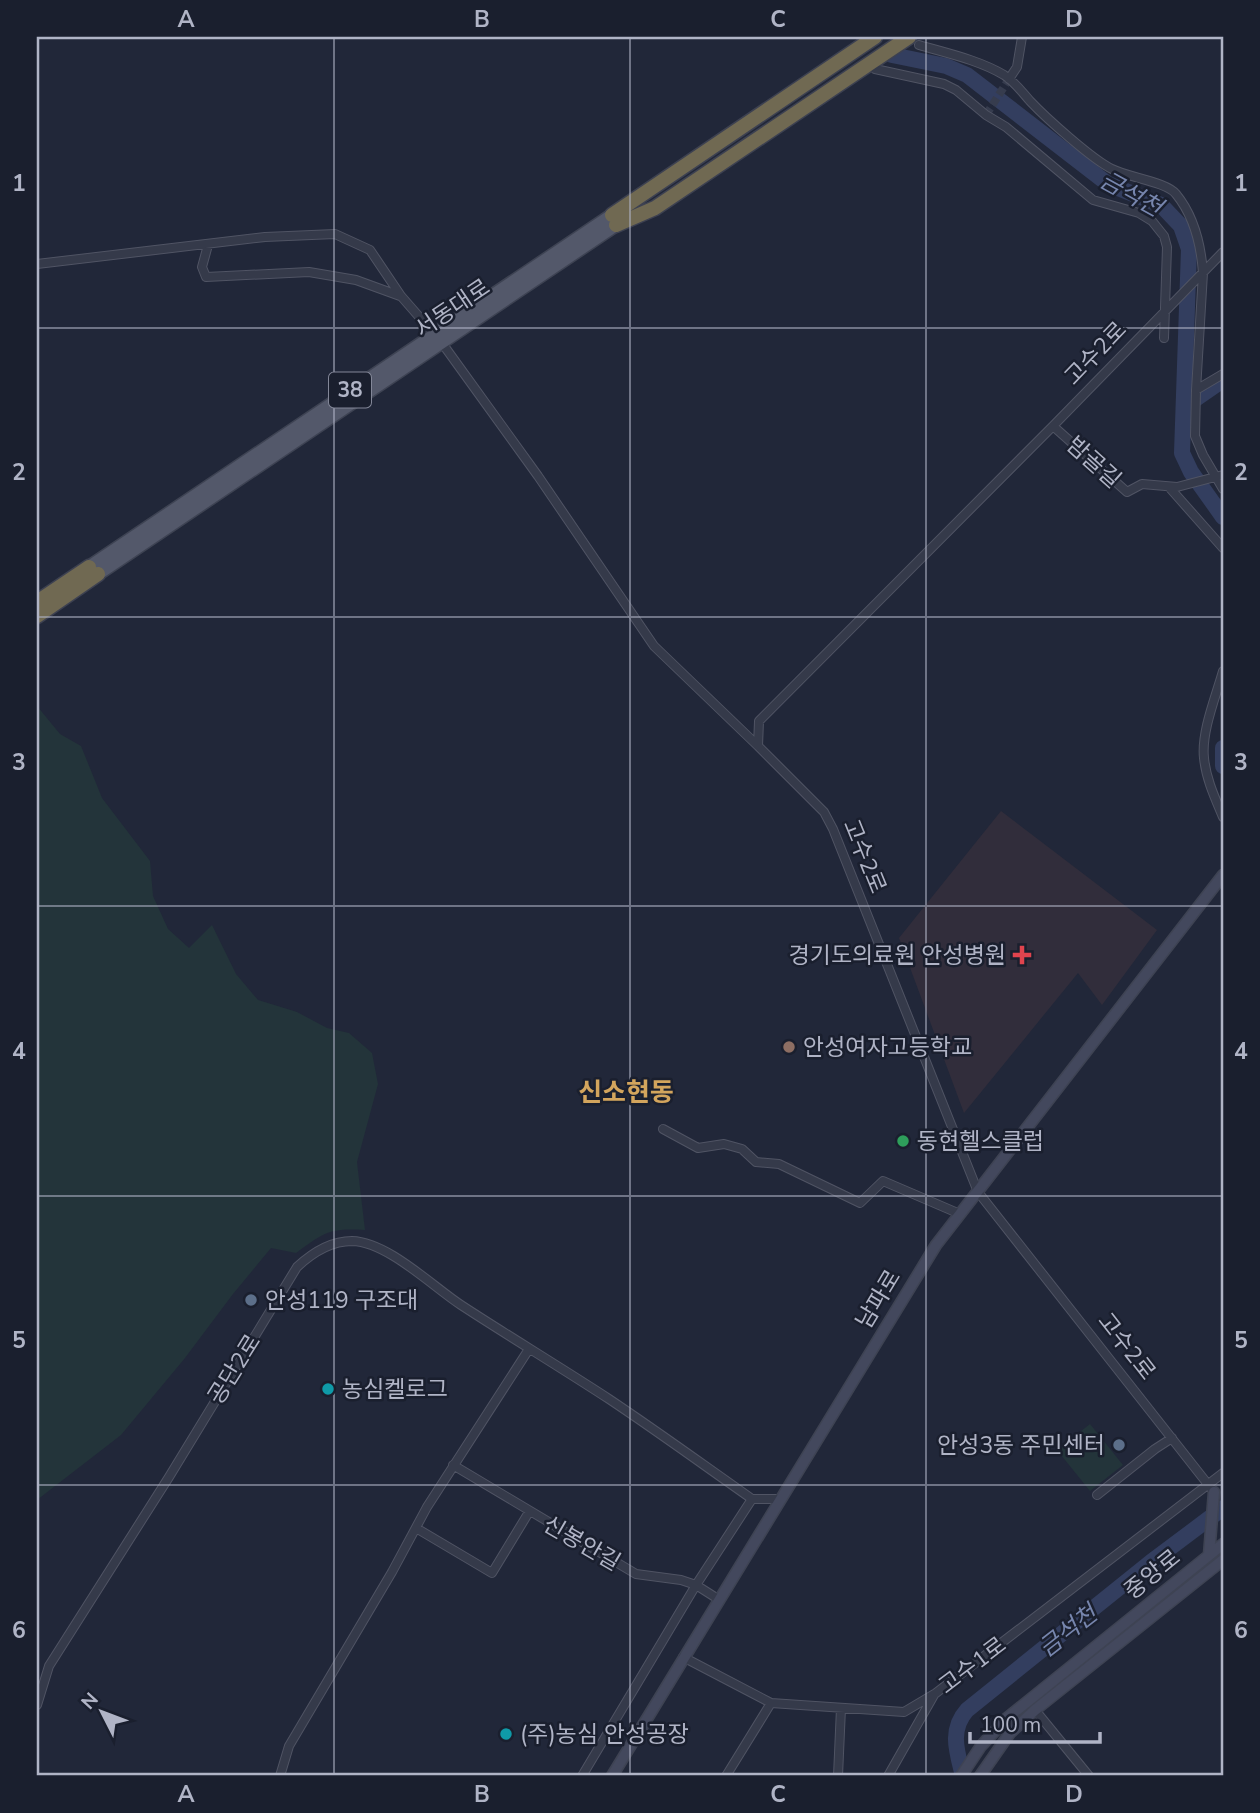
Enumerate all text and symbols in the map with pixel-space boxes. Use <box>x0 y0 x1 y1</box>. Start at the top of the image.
text: A <box>177 4 195 35</box>
text: B <box>474 4 490 35</box>
text: C <box>770 4 786 35</box>
text: D <box>1065 4 1083 35</box>
water label: 금석천 <box>1094 164 1170 225</box>
text: 1 <box>12 168 26 199</box>
text: 1 <box>1234 168 1248 199</box>
street label: 서동대로 <box>409 272 496 345</box>
street label: 고수2로 <box>1057 315 1133 392</box>
road number: 38 <box>329 372 371 408</box>
street label: 밤골길 <box>1060 430 1128 495</box>
text: 2 <box>12 457 26 488</box>
text: 2 <box>1234 457 1248 488</box>
text: 3 <box>12 747 26 778</box>
text: 3 <box>1234 747 1248 778</box>
street label: 고수2로 <box>836 815 893 898</box>
place label: 경기도의료원 안성병원 <box>788 940 1006 971</box>
marker: 경기도의료원 안성병원 <box>1012 945 1032 965</box>
place label: 안성여자고등학교 <box>803 1032 972 1063</box>
text: 4 <box>12 1036 26 1067</box>
text: 4 <box>1234 1036 1248 1067</box>
marker: 안성여자고등학교 <box>781 1039 797 1055</box>
district label: 신소현동 <box>578 1075 674 1110</box>
place label: 동현헬스클럽 <box>917 1126 1044 1157</box>
marker: 동현헬스클럽 <box>895 1133 911 1149</box>
street label: 남파로 <box>849 1264 908 1334</box>
place label: 안성119 구조대 <box>265 1285 418 1316</box>
marker: 안성119 구조대 <box>243 1292 259 1308</box>
street label: 고수2로 <box>1091 1306 1163 1386</box>
text: 5 <box>12 1325 26 1356</box>
text: 5 <box>1234 1325 1248 1356</box>
street label: 공단2로 <box>201 1328 268 1410</box>
place label: 농심켈로그 <box>342 1374 448 1405</box>
marker: 농심켈로그 <box>320 1381 336 1397</box>
place label: 안성3동 주민센터 <box>937 1430 1105 1461</box>
marker: 안성3동 주민센터 <box>1111 1437 1127 1453</box>
street label: 신봉안길 <box>537 1509 626 1578</box>
street label: 중앙로 <box>1118 1542 1187 1606</box>
water label: 금석천 <box>1032 1596 1106 1664</box>
text: 6 <box>12 1615 26 1646</box>
text: 6 <box>1234 1615 1248 1646</box>
street label: 고수1로 <box>932 1630 1012 1701</box>
north arrow <box>66 1676 136 1746</box>
text: N <box>76 1687 105 1715</box>
scale bar <box>970 1701 1099 1745</box>
text: 100 m <box>980 1711 1041 1739</box>
place label: (주)농심 안성공장 <box>520 1719 689 1750</box>
marker: (주)농심 안성공장 <box>498 1726 514 1742</box>
text: A <box>177 1779 195 1810</box>
text: B <box>474 1779 490 1810</box>
text: C <box>770 1779 786 1810</box>
text: D <box>1065 1779 1083 1810</box>

